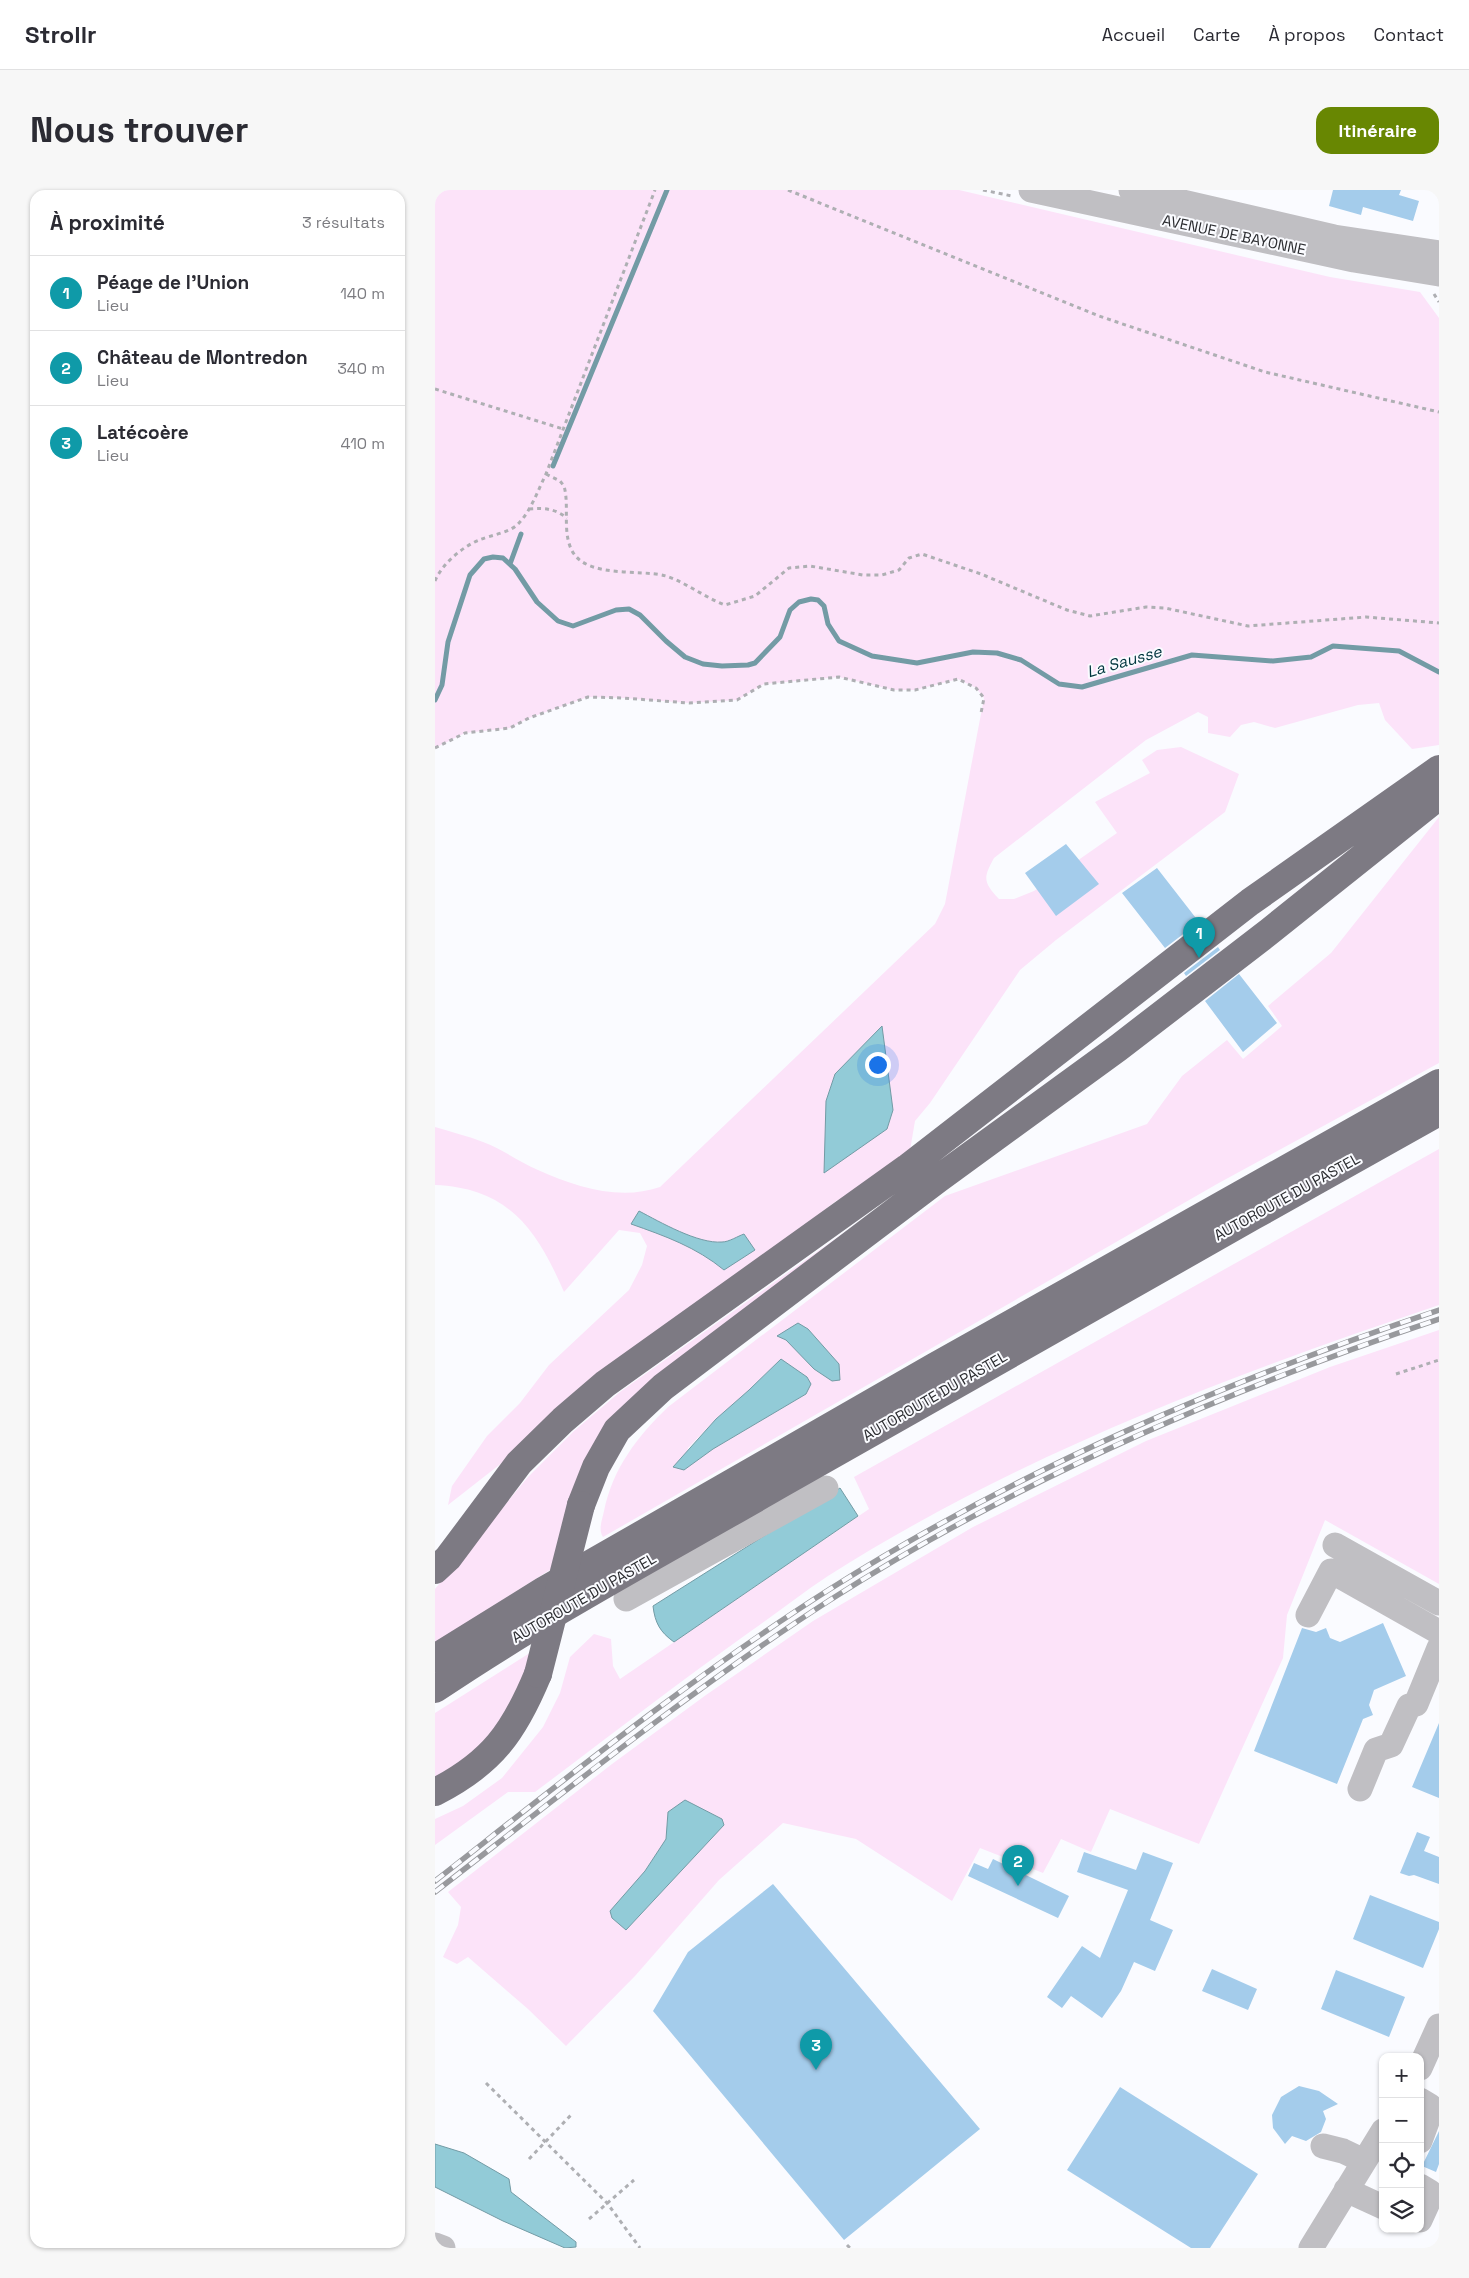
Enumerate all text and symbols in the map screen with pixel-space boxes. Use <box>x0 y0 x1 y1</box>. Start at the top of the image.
text: Strollr <box>25 19 97 50</box>
text: Accueil <box>1102 23 1165 46</box>
text: Carte <box>1193 23 1240 46</box>
text: À propos <box>1268 23 1346 46</box>
text: Contact <box>1374 23 1444 46</box>
button: Itinéraire <box>1316 107 1439 154</box>
text: Nous trouver <box>30 108 249 152</box>
text: À proximité <box>50 209 165 236</box>
street label: AVENUE DE BAYONNE <box>1161 210 1308 259</box>
text: 3 résultats <box>302 212 385 233</box>
text: Péage de l'Union <box>97 270 249 295</box>
text: 1 <box>62 283 70 304</box>
text: 140 m <box>340 283 385 304</box>
text: Lieu <box>97 295 129 316</box>
text: Château de Montredon <box>97 345 308 370</box>
text: 2 <box>61 358 71 379</box>
text: 340 m <box>337 358 385 379</box>
text: Lieu <box>97 370 129 391</box>
text: Latécoère <box>97 420 189 445</box>
text: 3 <box>61 433 71 454</box>
text: 410 m <box>341 433 385 454</box>
text: Lieu <box>97 445 129 466</box>
water label: La Sausse <box>1084 641 1165 682</box>
pin: 1 <box>1183 917 1215 958</box>
your location <box>865 1052 891 1078</box>
street label: AUTOROUTE DU PASTEL <box>1211 1149 1363 1245</box>
street label: AUTOROUTE DU PASTEL <box>859 1346 1010 1445</box>
street label: AUTOROUTE DU PASTEL <box>508 1548 659 1647</box>
pin: 2 <box>1002 1845 1034 1886</box>
pin: 3 <box>800 2029 832 2070</box>
map controls <box>1379 2053 1424 2233</box>
button: + <box>1379 2053 1424 2098</box>
button: − <box>1379 2098 1424 2143</box>
button: locate <box>1379 2143 1424 2188</box>
button: layers <box>1379 2188 1424 2233</box>

